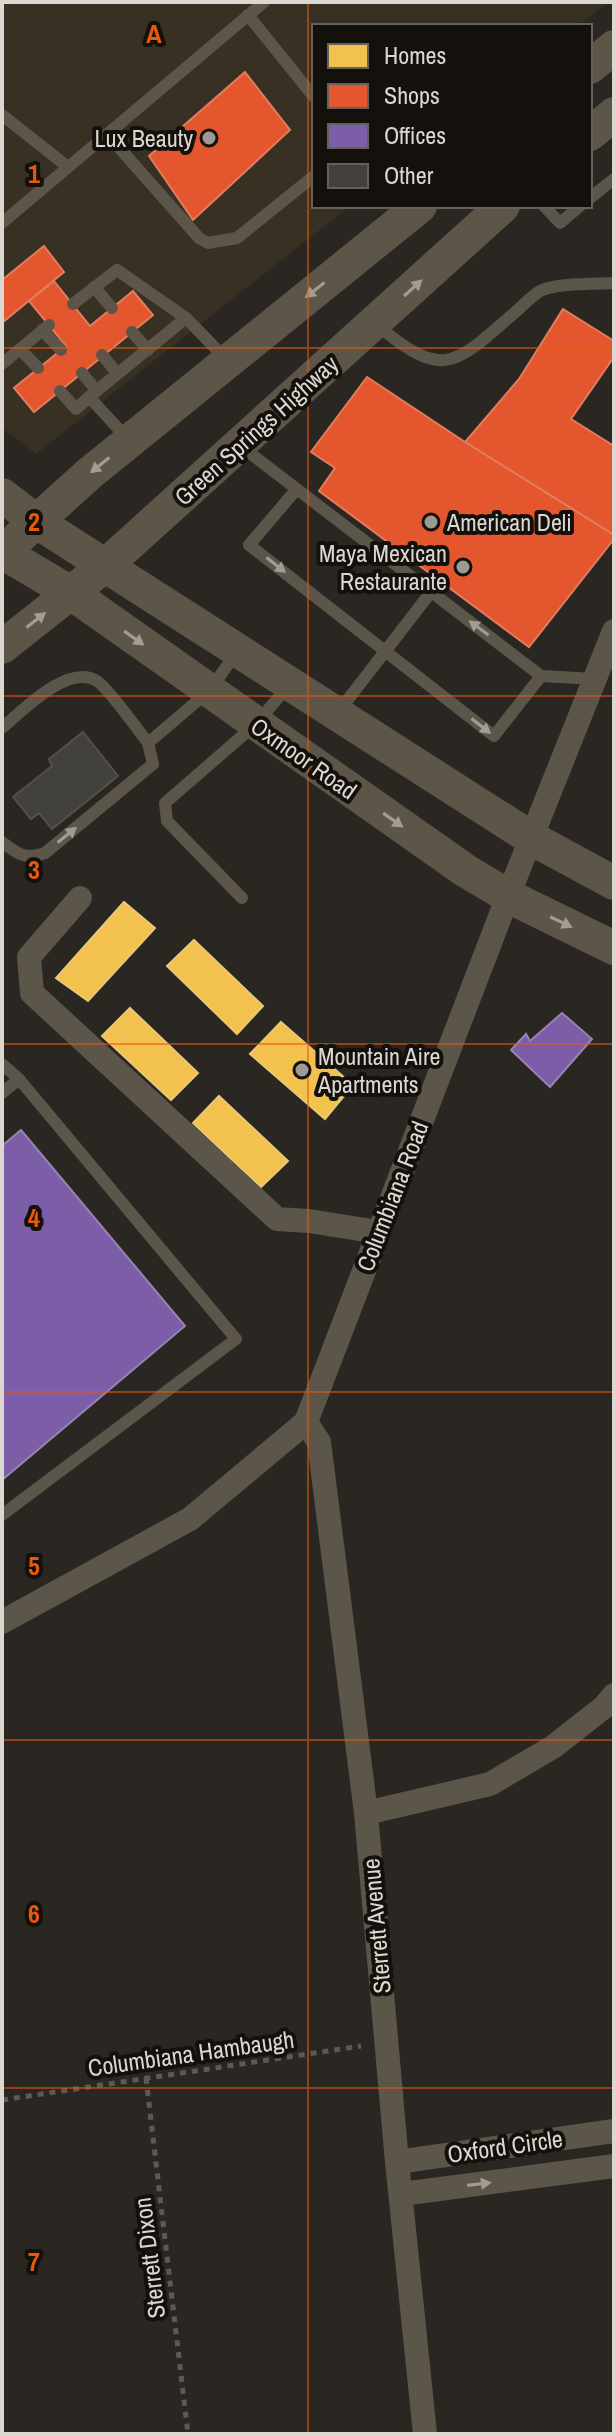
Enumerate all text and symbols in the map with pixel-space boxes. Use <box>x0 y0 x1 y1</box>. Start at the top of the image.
text: A <box>146 16 162 51</box>
legend <box>312 24 592 208</box>
text: Homes <box>384 39 446 71</box>
text: Shops <box>384 79 440 111</box>
text: Offices <box>384 119 446 151</box>
place label: Lux Beauty <box>95 122 193 154</box>
marker: Lux Beauty <box>200 129 218 147</box>
text: 1 <box>28 156 40 191</box>
text: Other <box>384 159 434 191</box>
one-way arrow <box>403 279 423 297</box>
one-way arrow <box>305 281 325 297</box>
street label: Green Springs Highway <box>167 348 345 512</box>
one-way arrow <box>90 456 110 473</box>
text: 2 <box>28 504 40 539</box>
place label: American Deli <box>446 506 572 538</box>
marker: American Deli <box>422 513 440 531</box>
place label: Maya Mexican Restaurante <box>319 537 447 597</box>
one-way arrow <box>266 557 286 573</box>
marker: Maya Mexican Restaurante <box>454 558 472 576</box>
one-way arrow <box>26 612 46 628</box>
one-way arrow <box>469 621 489 637</box>
one-way arrow <box>124 630 145 645</box>
street label: Oxmoor Road <box>245 710 363 806</box>
one-way arrow <box>471 717 491 733</box>
one-way arrow <box>382 812 403 827</box>
one-way arrow <box>57 827 77 844</box>
text: 3 <box>28 852 40 887</box>
one-way arrow <box>549 915 572 929</box>
place label: Mountain Aire Apartments <box>317 1040 441 1100</box>
marker: Mountain Aire Apartments <box>293 1061 311 1079</box>
street label: Columbiana Road <box>349 1116 435 1276</box>
text: 4 <box>28 1200 40 1235</box>
text: 5 <box>28 1548 40 1583</box>
street label: Sterrett Avenue <box>354 1857 398 1995</box>
text: 6 <box>28 1896 40 1931</box>
street label: Columbiana Hambaugh <box>86 2023 296 2083</box>
street label: Oxford Circle <box>445 2122 565 2170</box>
one-way arrow <box>467 2177 492 2190</box>
street label: Sterrett Dixon <box>126 2196 172 2320</box>
text: 7 <box>28 2244 40 2279</box>

